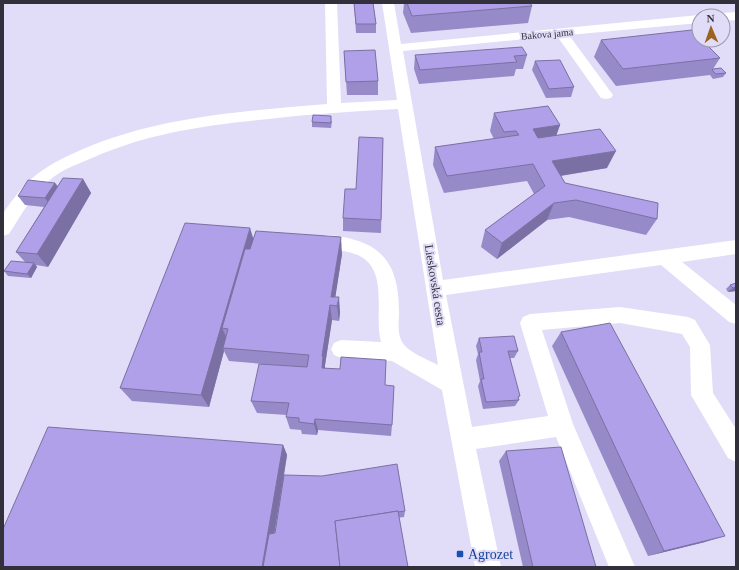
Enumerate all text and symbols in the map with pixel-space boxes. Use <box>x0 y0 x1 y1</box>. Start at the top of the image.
north arrow <box>691 8 731 48</box>
text: N <box>706 12 715 24</box>
street label: Bakova jama <box>520 26 574 42</box>
street label: Lieskovská cesta <box>422 244 448 327</box>
place label: Agrozet <box>468 547 513 562</box>
marker: Agrozet <box>455 549 465 559</box>

